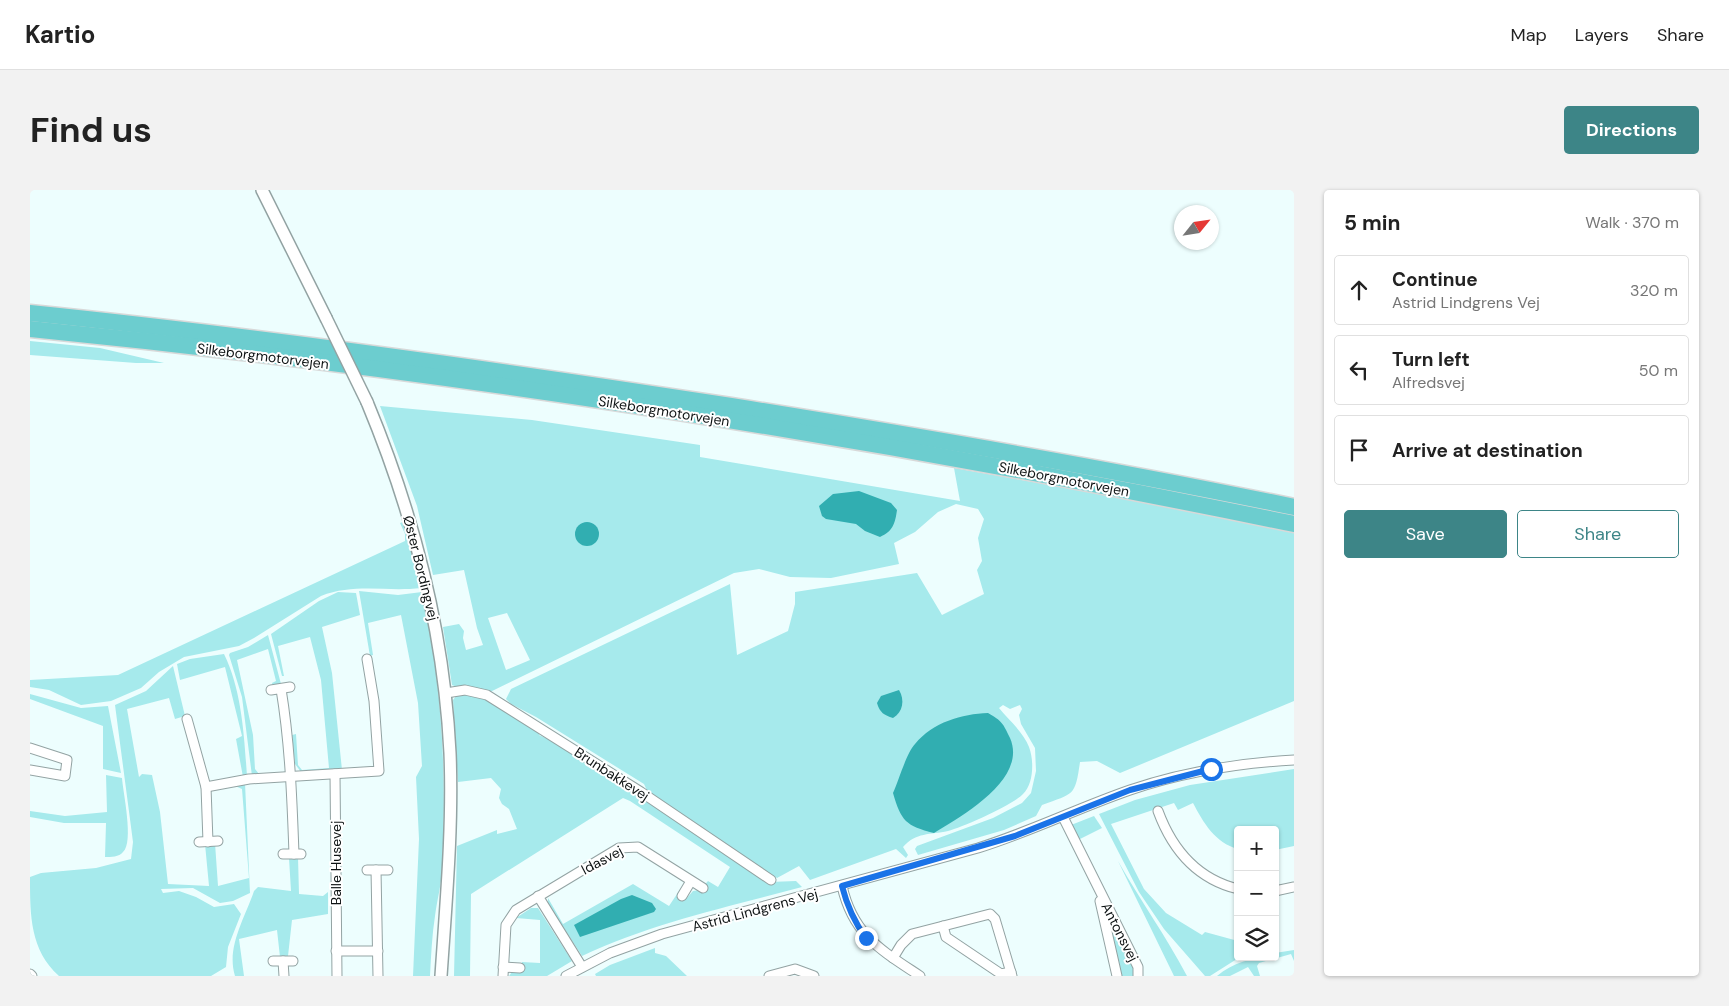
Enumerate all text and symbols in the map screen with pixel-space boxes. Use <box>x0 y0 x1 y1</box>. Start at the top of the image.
text: Kartio <box>25 19 95 50</box>
text: Map <box>1511 23 1547 47</box>
text: Layers <box>1575 23 1629 47</box>
text: Share <box>1657 23 1704 47</box>
button: Directions <box>1564 106 1699 154</box>
text: Find us <box>30 107 152 153</box>
north arrow <box>1174 205 1219 250</box>
text: 5 min <box>1344 209 1400 237</box>
text: Walk · 370 m <box>1585 212 1679 233</box>
text: Continue <box>1392 267 1478 292</box>
icon: ahead <box>1345 276 1373 304</box>
text: 320 m <box>1630 280 1678 301</box>
text: Astrid Lindgrens Vej <box>1392 292 1540 313</box>
street label: Silkeborgmotorvejen <box>196 339 330 373</box>
text: Turn left <box>1392 347 1470 372</box>
icon: left <box>1345 356 1373 384</box>
text: 50 m <box>1639 360 1678 381</box>
text: Alfredsvej <box>1392 372 1465 393</box>
street label: Silkeborgmotorvejen <box>597 392 731 430</box>
icon: arrive <box>1345 436 1373 464</box>
text: Arrive at destination <box>1392 438 1583 463</box>
street label: Silkeborgmotorvejen <box>997 458 1131 500</box>
button: Save <box>1344 510 1507 558</box>
button: Share <box>1517 510 1679 558</box>
street label: Øster Bordingvej <box>399 514 443 622</box>
street label: Brunbakkevej <box>571 743 653 805</box>
route start <box>1200 758 1223 781</box>
street label: Balle Husevej <box>327 821 345 905</box>
map controls <box>1234 826 1279 961</box>
button: + <box>1234 826 1279 871</box>
street label: Idasvej <box>578 842 626 878</box>
button: − <box>1234 871 1279 916</box>
street label: Astrid Lindgrens Vej <box>690 885 820 935</box>
street label: Antonsvej <box>1097 899 1143 965</box>
button: layers <box>1234 916 1279 961</box>
route end <box>855 927 878 950</box>

